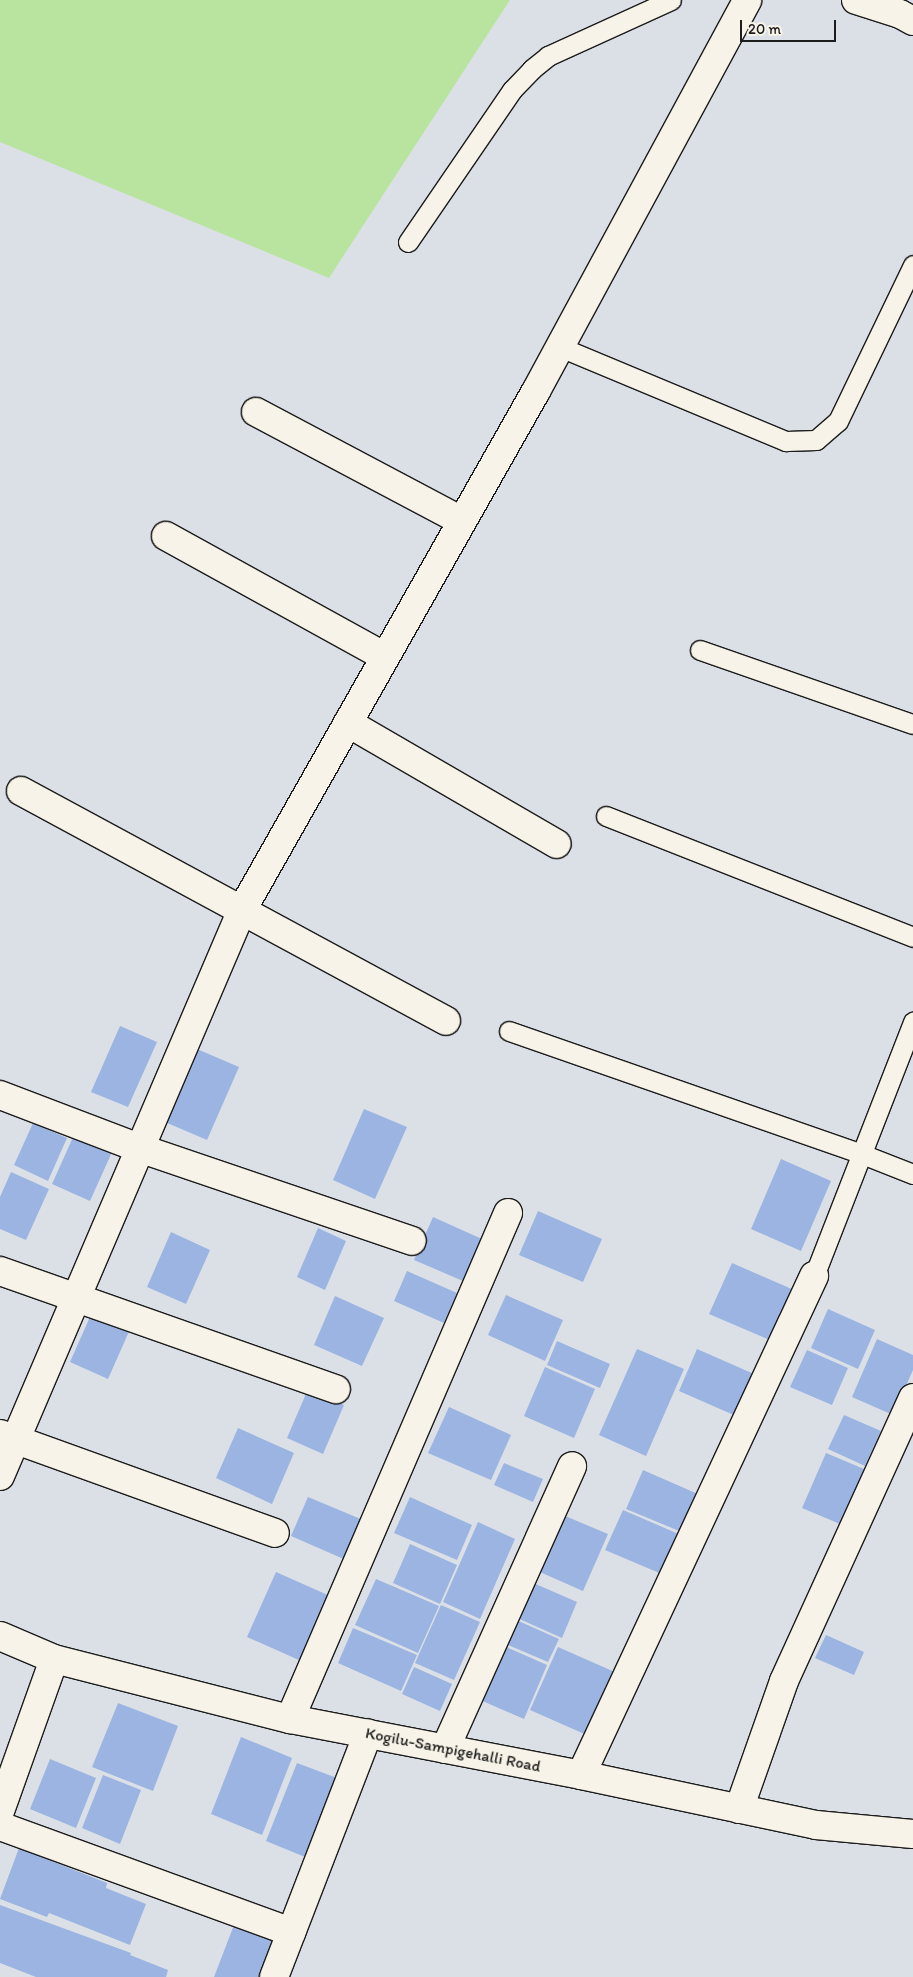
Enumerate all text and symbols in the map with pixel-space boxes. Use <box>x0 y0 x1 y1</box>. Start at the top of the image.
scale bar <box>743 10 839 42</box>
text: 20 m <box>748 20 781 38</box>
street label: Kogilu-Sampigehalli Road <box>364 1724 542 1776</box>

